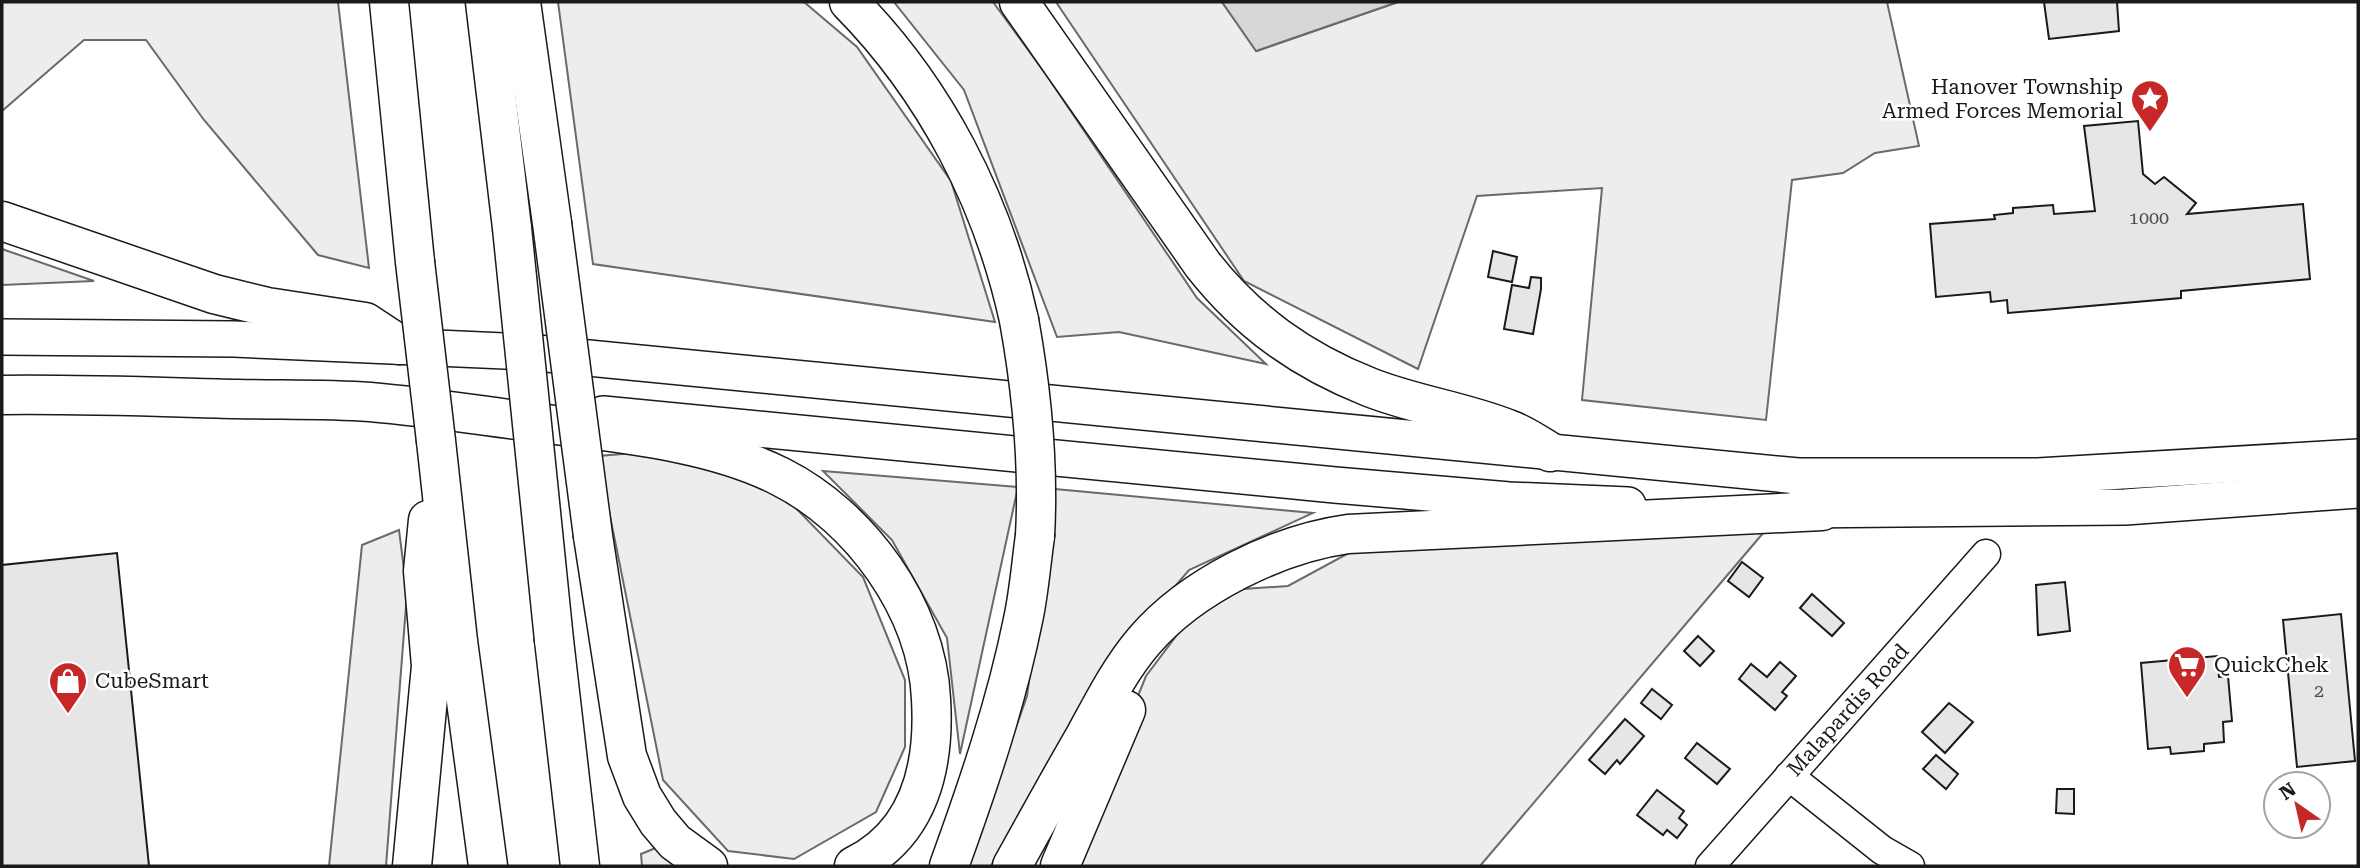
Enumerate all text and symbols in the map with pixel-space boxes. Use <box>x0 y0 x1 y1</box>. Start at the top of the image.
place label: Hanover Township Armed Forces Memorial <box>1882 75 2124 123</box>
place icon: Hanover Township Armed Forces Memorial <box>2129 78 2171 133</box>
house number: 1000 <box>2129 207 2169 228</box>
street label: Malapardis Road <box>1782 639 1914 781</box>
supermarket icon: QuickChek <box>2166 644 2208 699</box>
place label: QuickChek <box>2214 653 2329 677</box>
shop icon: CubeSmart <box>47 660 89 715</box>
place label: CubeSmart <box>95 669 209 693</box>
house number: 2 <box>2314 680 2324 701</box>
north arrow <box>2262 770 2332 840</box>
text: N <box>2275 777 2301 805</box>

